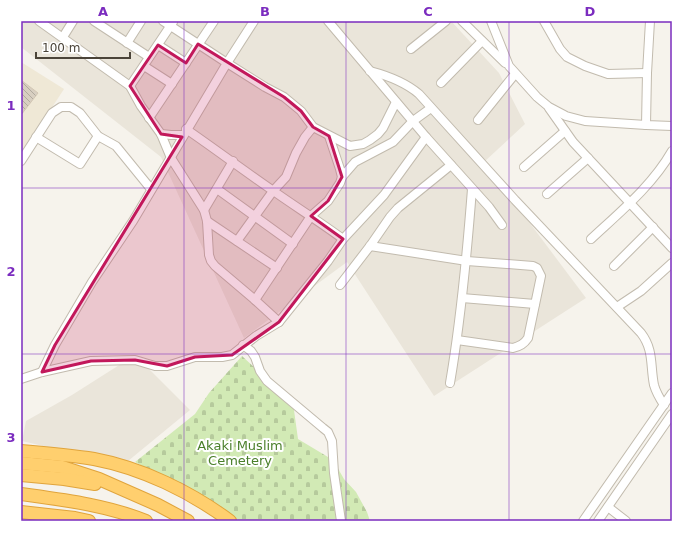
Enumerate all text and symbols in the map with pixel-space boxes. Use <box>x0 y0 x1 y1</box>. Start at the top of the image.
text: A <box>98 4 108 19</box>
text: B <box>260 4 270 19</box>
text: C <box>423 4 433 19</box>
text: D <box>585 4 596 19</box>
scale bar <box>36 34 130 60</box>
text: 100 m <box>42 41 80 55</box>
text: 1 <box>6 98 16 113</box>
text: 2 <box>6 264 16 279</box>
text: 3 <box>6 430 16 445</box>
park label: Akaki Muslim Cemetery <box>197 438 283 468</box>

